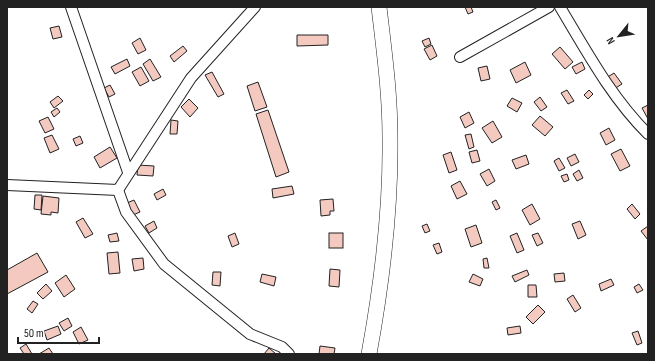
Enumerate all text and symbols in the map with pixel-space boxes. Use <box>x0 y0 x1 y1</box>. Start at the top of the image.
north arrow <box>599 16 639 56</box>
text: N <box>604 35 618 47</box>
scale bar <box>18 319 99 345</box>
text: 50 m <box>24 326 44 341</box>

